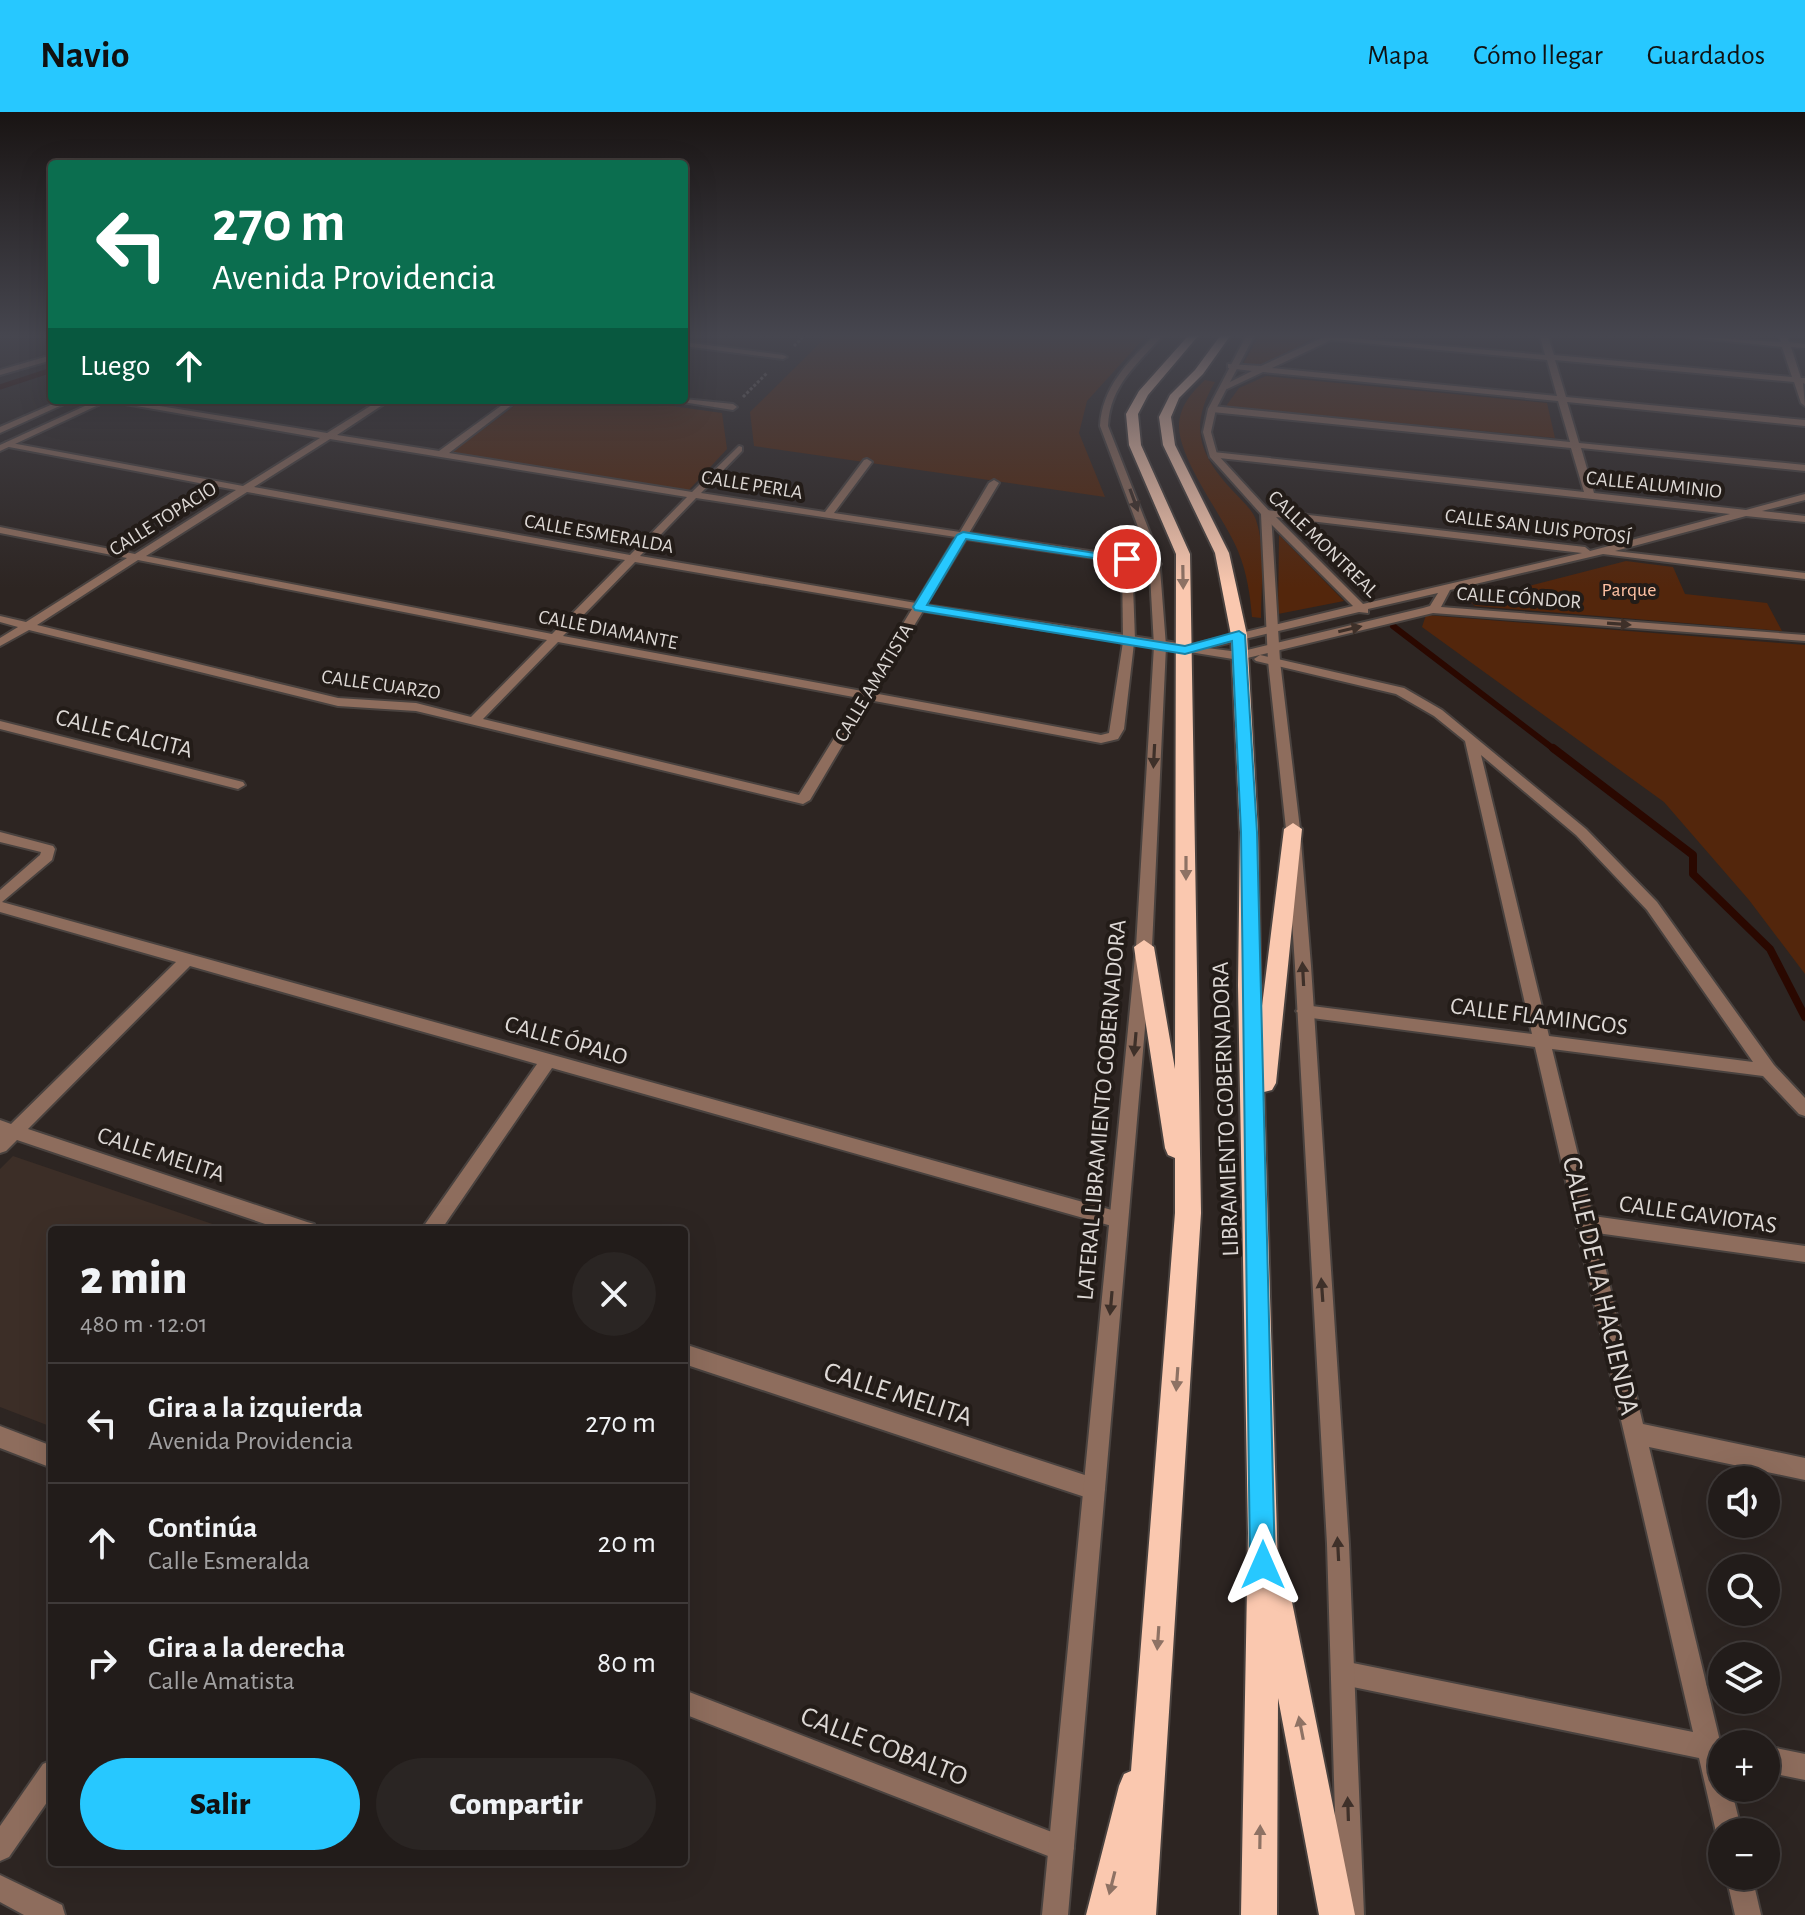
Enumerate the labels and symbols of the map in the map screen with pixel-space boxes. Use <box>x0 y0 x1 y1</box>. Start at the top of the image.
street label: CALLE PERLA <box>700 467 805 503</box>
street label: CALLE ALUMINIO <box>1585 468 1723 502</box>
street label: CALLE TOPACIO <box>106 478 220 560</box>
street label: CALLE MONTREAL <box>1264 487 1382 602</box>
one-way arrow <box>1128 489 1140 513</box>
street label: CALLE SAN LUIS POTOSÍ <box>1444 505 1633 548</box>
street label: CALLE ESMERALDA <box>523 511 676 557</box>
pin <box>1093 525 1161 593</box>
one-way arrow <box>1177 565 1190 590</box>
park label: Parque <box>1602 580 1656 600</box>
street label: CALLE CÓNDOR <box>1456 583 1582 612</box>
street label: CALLE DIAMANTE <box>537 607 680 653</box>
one-way arrow <box>1607 618 1632 631</box>
street label: CALLE AMATISTA <box>831 620 917 746</box>
one-way arrow <box>1338 622 1363 635</box>
street label: CALLE CUARZO <box>320 667 442 703</box>
street label: CALLE CALCITA <box>53 705 195 763</box>
one-way arrow <box>1148 744 1161 769</box>
one-way arrow <box>1180 856 1192 881</box>
street label: LATERAL LIBRAMIENTO GOBERNADORA <box>1073 919 1131 1301</box>
street label: LIBRAMIENTO GOBERNADORA <box>1209 961 1243 1257</box>
one-way arrow <box>1296 961 1309 986</box>
street label: CALLE FLAMINGOS <box>1449 994 1629 1040</box>
street label: CALLE ÓPALO <box>502 1010 631 1070</box>
one-way arrow <box>1128 1032 1141 1057</box>
street label: CALLE MELITA <box>94 1123 228 1187</box>
street label: CALLE DE LA HACIENDA <box>1557 1154 1643 1418</box>
street label: CALLE GAVIOTAS <box>1618 1192 1778 1238</box>
one-way arrow <box>1315 1277 1328 1302</box>
one-way arrow <box>1105 1290 1118 1315</box>
street label: CALLE MELITA <box>820 1358 976 1432</box>
one-way arrow <box>1170 1367 1183 1392</box>
position arrow <box>1221 1523 1305 1607</box>
one-way arrow <box>1332 1536 1345 1561</box>
one-way arrow <box>1151 1626 1164 1651</box>
street label: CALLE COBALTO <box>797 1702 971 1792</box>
one-way arrow <box>1294 1716 1306 1741</box>
one-way arrow <box>1341 1796 1354 1821</box>
one-way arrow <box>1254 1824 1266 1849</box>
one-way arrow <box>1106 1871 1118 1896</box>

